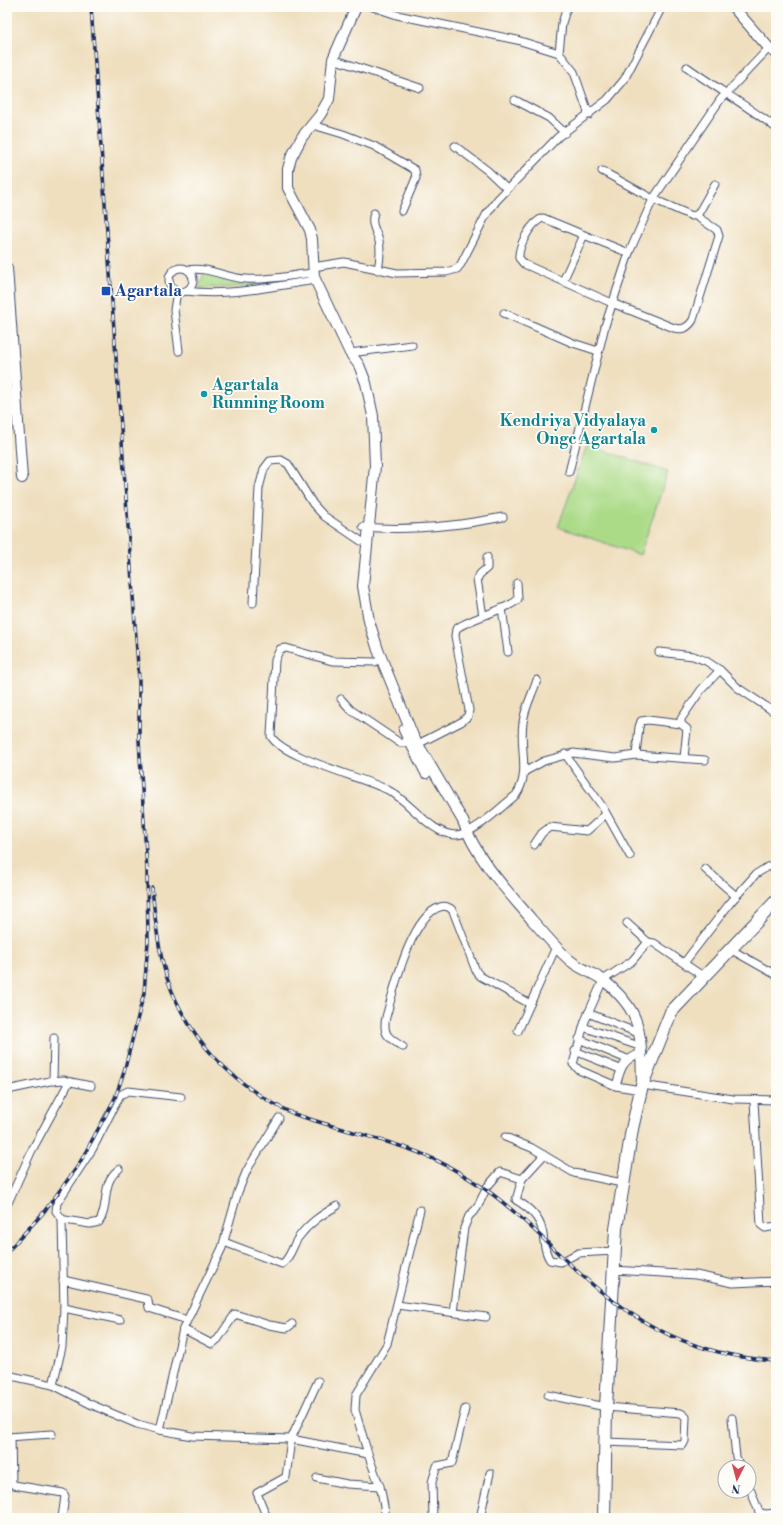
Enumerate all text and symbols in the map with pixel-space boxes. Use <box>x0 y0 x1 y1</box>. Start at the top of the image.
place label: Agartala <box>114 281 182 301</box>
marker: Agartala <box>100 285 112 297</box>
place label: Agartala Running Room <box>211 375 325 413</box>
marker: Agartala Running Room <box>199 389 209 399</box>
place label: Kendriya Vidyalaya Ongc Agartala <box>500 411 646 449</box>
marker: Kendriya Vidyalaya Ongc Agartala <box>649 425 659 435</box>
north arrow <box>717 1459 757 1499</box>
text: N <box>731 1481 741 1495</box>

